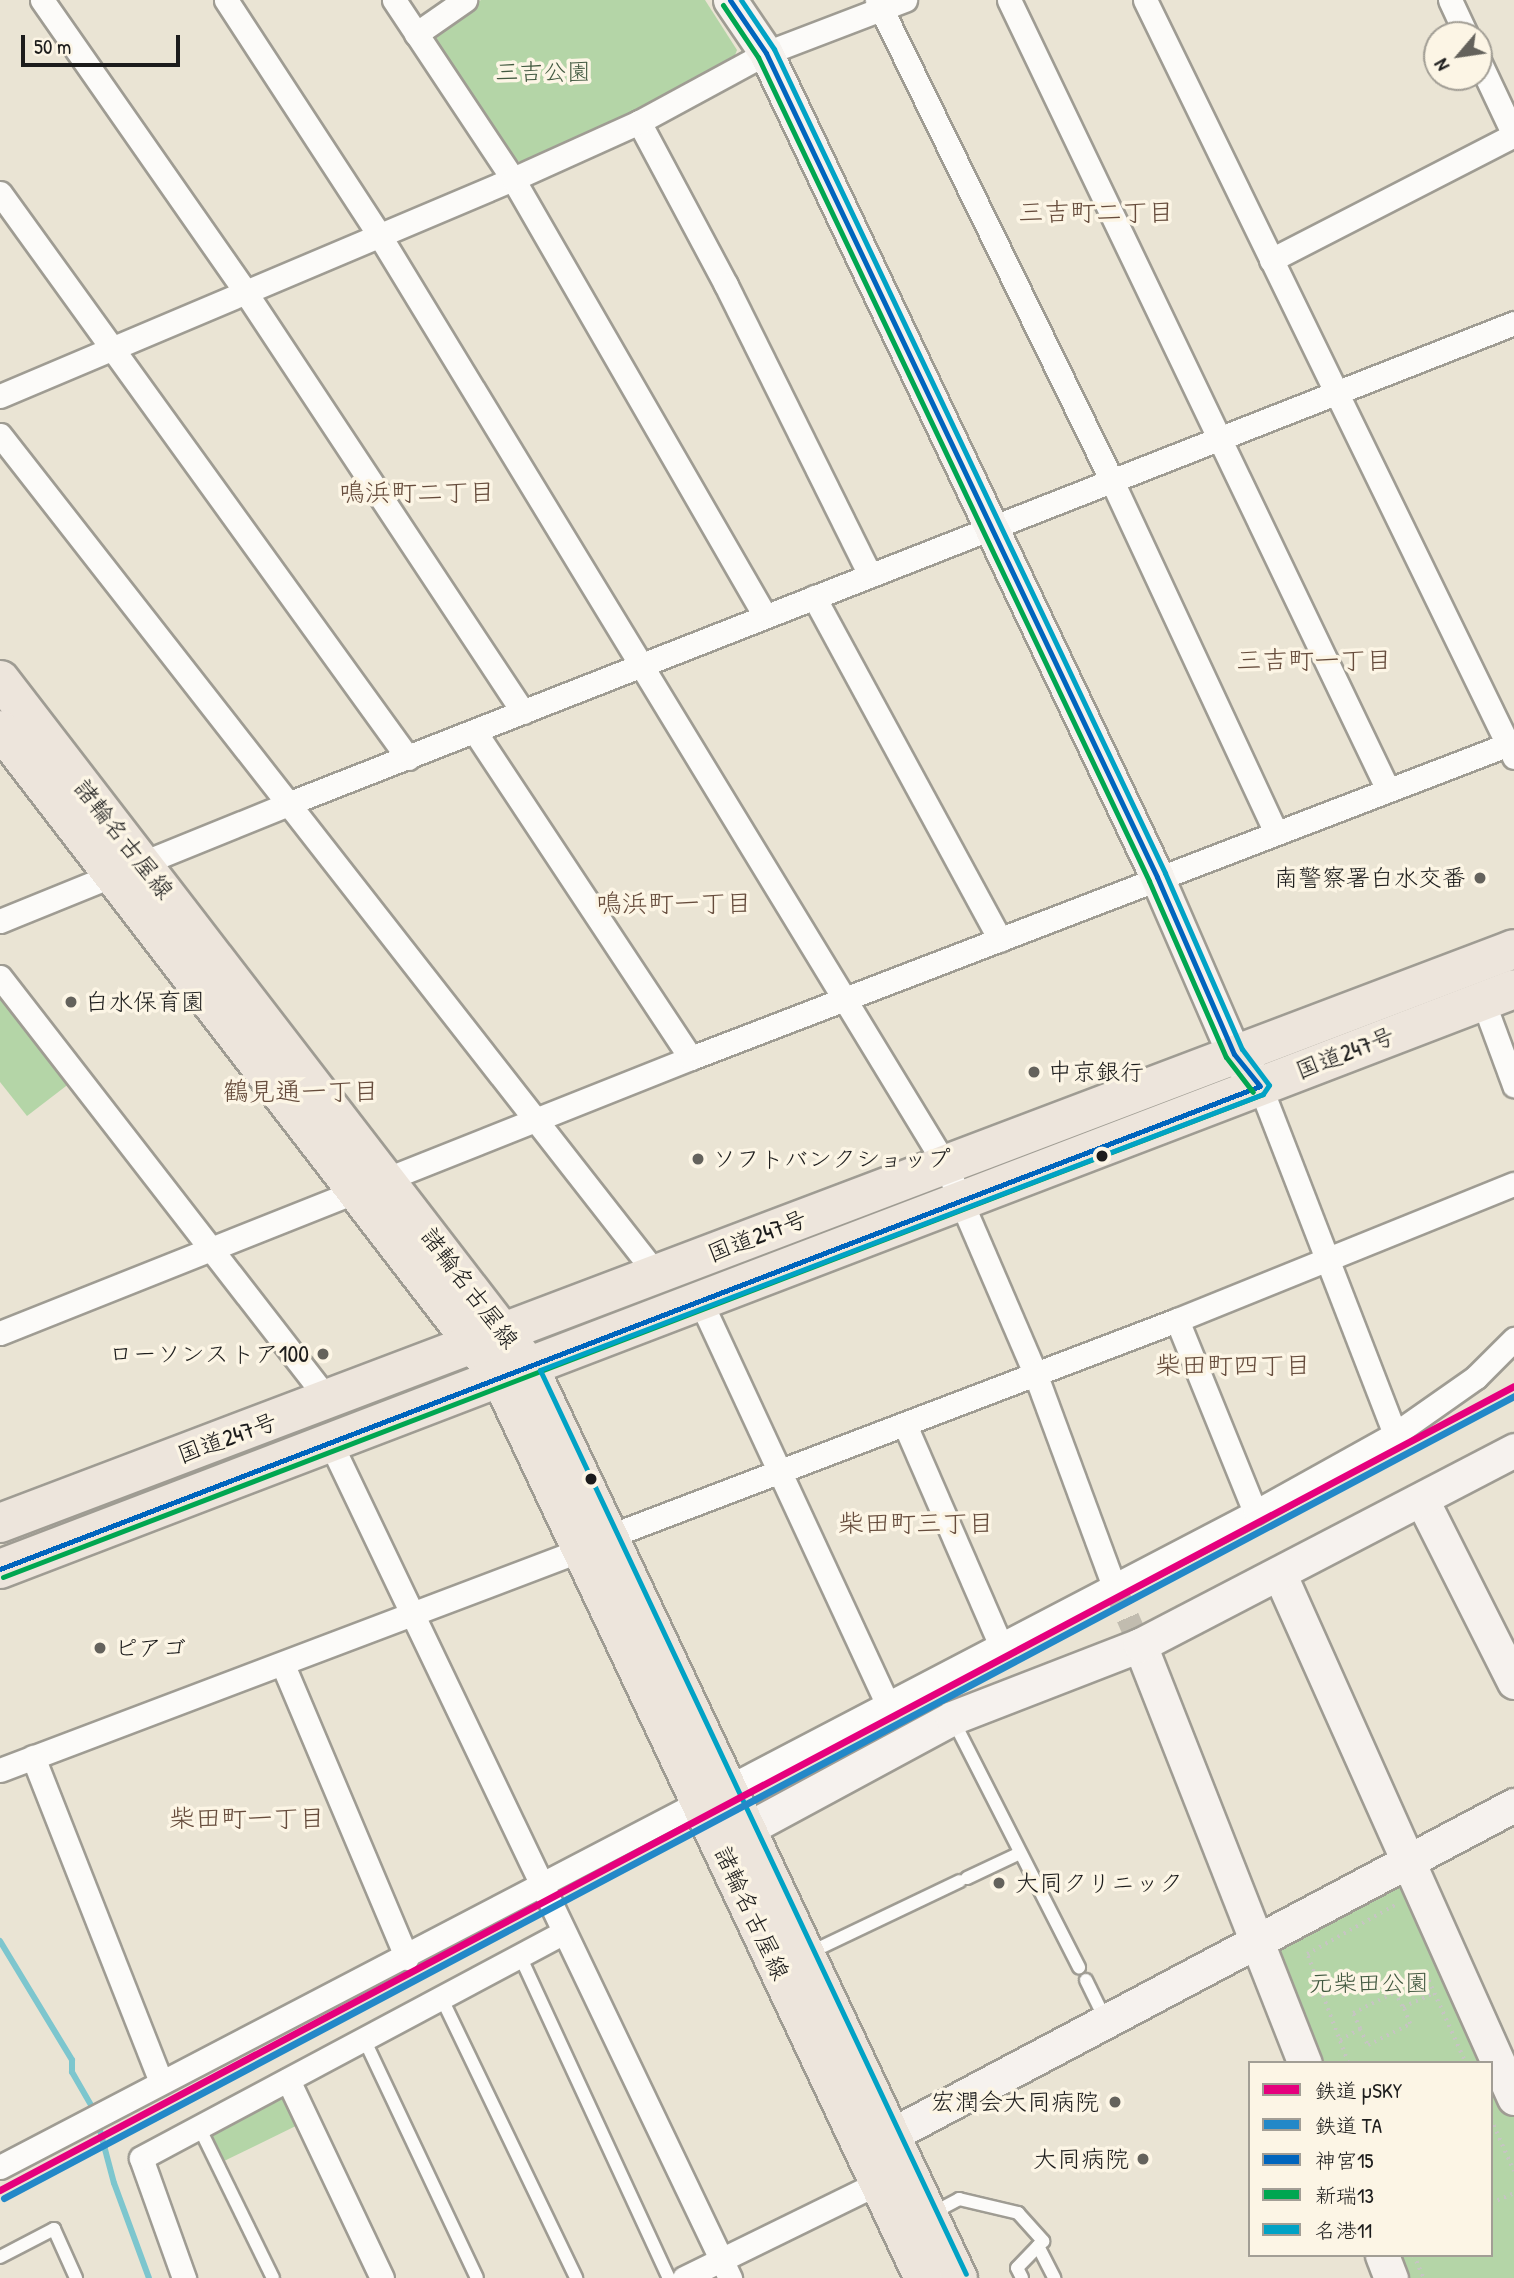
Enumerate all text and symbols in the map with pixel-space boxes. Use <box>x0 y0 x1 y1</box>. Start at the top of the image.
scale bar <box>24 21 184 65</box>
north arrow <box>1423 21 1493 91</box>
text: 50 m <box>34 32 71 61</box>
text: N <box>1428 54 1455 76</box>
park label: 三吉公園 <box>495 58 591 86</box>
district label: 三吉町二丁目 <box>1018 196 1174 228</box>
district label: 鳴浜町二丁目 <box>339 476 495 508</box>
district label: 三吉町一丁目 <box>1236 644 1392 676</box>
street label: 諸輪名古屋線 <box>68 773 180 905</box>
place label: 南警察署白水交番 <box>1274 864 1466 892</box>
marker: 南警察署白水交番 <box>1472 870 1488 886</box>
district label: 鳴浜町一丁目 <box>596 887 752 919</box>
place label: 白水保育園 <box>85 988 205 1016</box>
marker: 白水保育園 <box>63 994 79 1010</box>
street label: 国道247号 <box>1291 1021 1399 1085</box>
place label: 中京銀行 <box>1048 1058 1144 1086</box>
marker: 中京銀行 <box>1026 1064 1042 1080</box>
district label: 鶴見通一丁目 <box>223 1075 379 1107</box>
place label: ソフトバンクショップ <box>712 1145 952 1173</box>
unlabelled marker <box>1095 1149 1109 1163</box>
marker: ソフトバンクショップ <box>690 1151 706 1167</box>
street label: 国道247号 <box>703 1204 811 1268</box>
street label: 諸輪名古屋線 <box>415 1222 525 1354</box>
place label: ローソンストア100 <box>111 1340 309 1368</box>
marker: ローソンストア100 <box>315 1346 331 1362</box>
district label: 柴田町四丁目 <box>1155 1349 1311 1381</box>
street label: 国道247号 <box>173 1407 281 1469</box>
unlabelled marker <box>584 1472 598 1486</box>
district label: 柴田町三丁目 <box>838 1507 994 1539</box>
place label: ピアゴ <box>114 1634 186 1662</box>
marker: ピアゴ <box>92 1640 108 1656</box>
district label: 柴田町一丁目 <box>169 1802 325 1834</box>
street label: 諸輪名古屋線 <box>709 1842 795 1984</box>
place label: 大同クリニック <box>1015 1869 1183 1897</box>
marker: 大同クリニック <box>989 1873 1009 1893</box>
park label: 元柴田公園 <box>1309 1969 1429 1997</box>
legend <box>1248 2061 1493 2257</box>
text: 鉄道 μSKY <box>1315 2076 1402 2105</box>
place label: 宏潤会大同病院 <box>931 2088 1099 2116</box>
marker: 宏潤会大同病院 <box>1105 2092 1125 2112</box>
text: 鉄道 TA <box>1315 2111 1382 2140</box>
place label: 大同病院 <box>1033 2145 1129 2173</box>
text: 神宮15 <box>1315 2146 1374 2175</box>
marker: 大同病院 <box>1135 2151 1151 2167</box>
text: 新瑞13 <box>1315 2181 1374 2210</box>
text: 名港11 <box>1315 2216 1372 2245</box>

